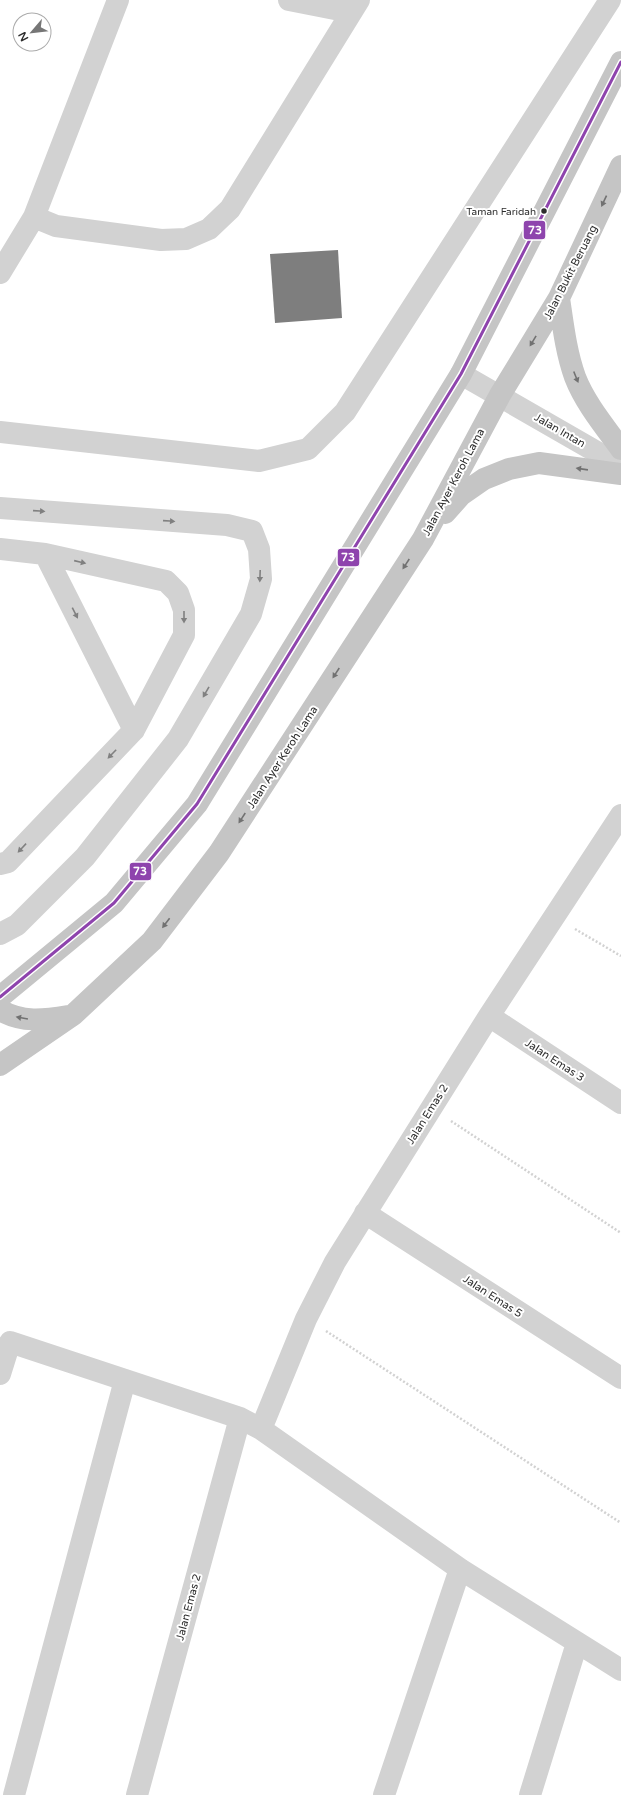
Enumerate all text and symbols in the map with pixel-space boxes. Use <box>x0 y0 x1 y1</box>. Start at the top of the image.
north arrow <box>12 12 52 52</box>
text: N <box>16 30 31 43</box>
one-way arrow <box>601 195 608 207</box>
place label: Taman Faridah <box>466 206 536 218</box>
marker: Taman Faridah <box>539 206 549 216</box>
line badge: 73 <box>523 220 546 240</box>
street label: Jalan Bukit Beruang <box>541 223 600 322</box>
text: 73 <box>528 224 542 237</box>
one-way arrow <box>529 335 536 347</box>
one-way arrow <box>573 372 579 384</box>
street label: Jalan Intan <box>532 411 587 450</box>
street label: Jalan Ayer Keroh Lama <box>420 426 487 538</box>
one-way arrow <box>576 466 588 472</box>
one-way arrow <box>33 507 45 514</box>
one-way arrow <box>163 517 175 524</box>
line badge: 73 <box>337 548 360 567</box>
text: 73 <box>341 551 355 564</box>
one-way arrow <box>403 558 410 570</box>
one-way arrow <box>74 559 86 565</box>
one-way arrow <box>257 570 263 583</box>
one-way arrow <box>72 608 78 619</box>
one-way arrow <box>181 611 187 624</box>
one-way arrow <box>332 668 340 679</box>
one-way arrow <box>202 686 209 698</box>
street label: Jalan Ayer Keroh Lama <box>244 704 320 811</box>
one-way arrow <box>107 749 117 759</box>
one-way arrow <box>238 812 246 823</box>
one-way arrow <box>18 843 27 852</box>
line badge: 73 <box>129 862 152 881</box>
text: 73 <box>133 865 147 878</box>
one-way arrow <box>162 917 170 928</box>
one-way arrow <box>16 1015 28 1021</box>
street label: Jalan Emas 3 <box>523 1036 587 1084</box>
street label: Jalan Emas 2 <box>404 1082 451 1147</box>
street label: Jalan Emas 5 <box>461 1272 525 1320</box>
street label: Jalan Emas 2 <box>173 1572 204 1642</box>

